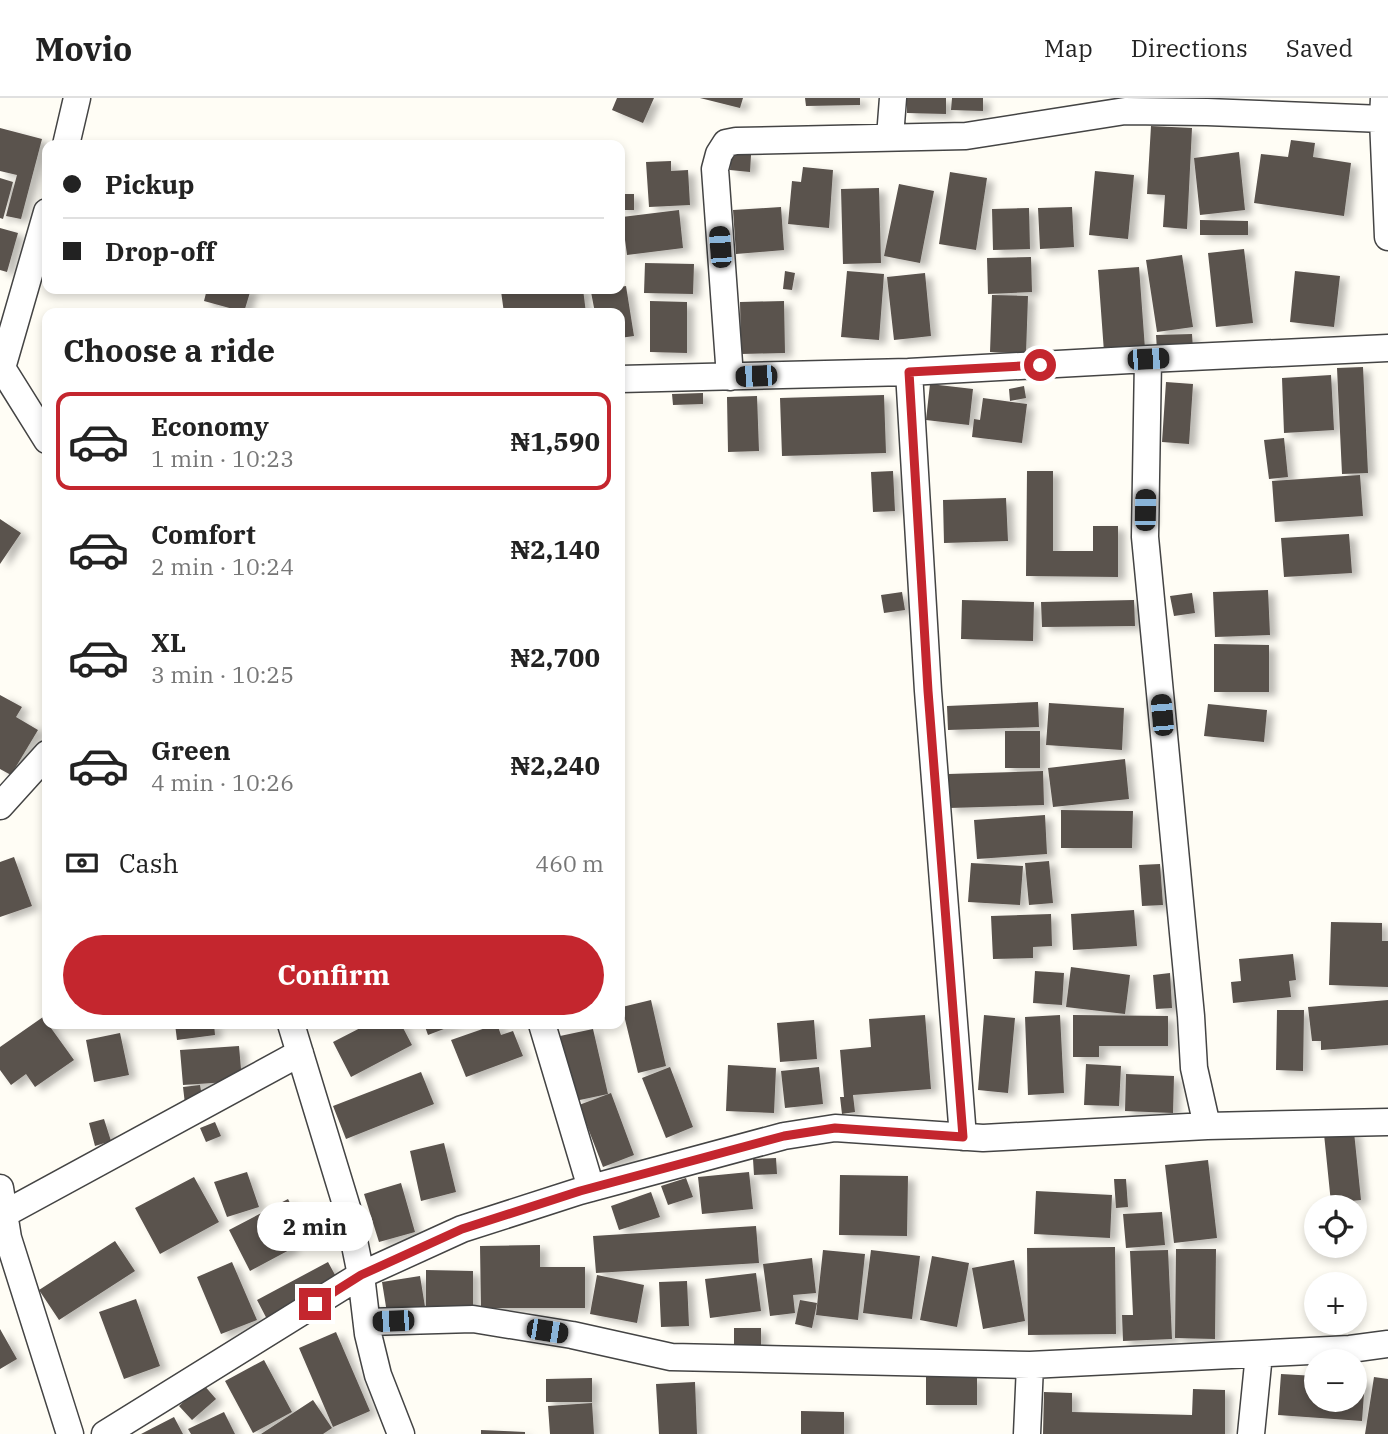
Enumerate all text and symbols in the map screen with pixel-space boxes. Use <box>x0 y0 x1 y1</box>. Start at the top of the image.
text: Movio <box>35 27 132 70</box>
text: Map <box>1044 32 1093 64</box>
text: Directions <box>1131 32 1248 64</box>
text: Saved <box>1286 32 1353 64</box>
text: Pickup <box>105 167 195 201</box>
car <box>709 225 732 269</box>
text: Drop-off <box>105 234 216 268</box>
text: Choose a ride <box>63 329 275 371</box>
car <box>1127 347 1170 371</box>
route start <box>1024 349 1056 381</box>
car <box>735 365 778 387</box>
text: Economy <box>151 409 269 443</box>
icon: car <box>67 410 130 473</box>
text: ₦1,590 <box>510 424 600 458</box>
text: 1 min · 10:23 <box>151 443 294 473</box>
car <box>1135 489 1156 531</box>
text: Comfort <box>151 517 256 551</box>
icon: car <box>67 518 130 581</box>
text: ₦2,140 <box>510 532 600 566</box>
text: 2 min · 10:24 <box>151 551 294 581</box>
text: XL <box>151 625 186 659</box>
icon: car <box>67 626 130 689</box>
text: ₦2,700 <box>510 640 600 674</box>
text: 3 min · 10:25 <box>151 659 294 689</box>
car <box>1150 693 1175 737</box>
text: Green <box>151 733 231 767</box>
icon: car <box>67 734 130 797</box>
text: ₦2,240 <box>510 748 600 782</box>
text: 4 min · 10:26 <box>151 767 294 797</box>
icon: cash <box>63 844 101 882</box>
text: Cash <box>119 846 179 880</box>
text: 460 m <box>535 848 604 878</box>
button: Confirm <box>63 935 604 1015</box>
map controls <box>1304 1195 1367 1412</box>
button: locate <box>1304 1195 1367 1258</box>
callout: 2 min <box>257 1202 373 1252</box>
text: 2 min <box>283 1211 347 1241</box>
button: + <box>1304 1272 1367 1335</box>
route end <box>299 1288 331 1320</box>
car <box>372 1310 415 1332</box>
car <box>525 1317 570 1345</box>
button: − <box>1304 1349 1367 1412</box>

